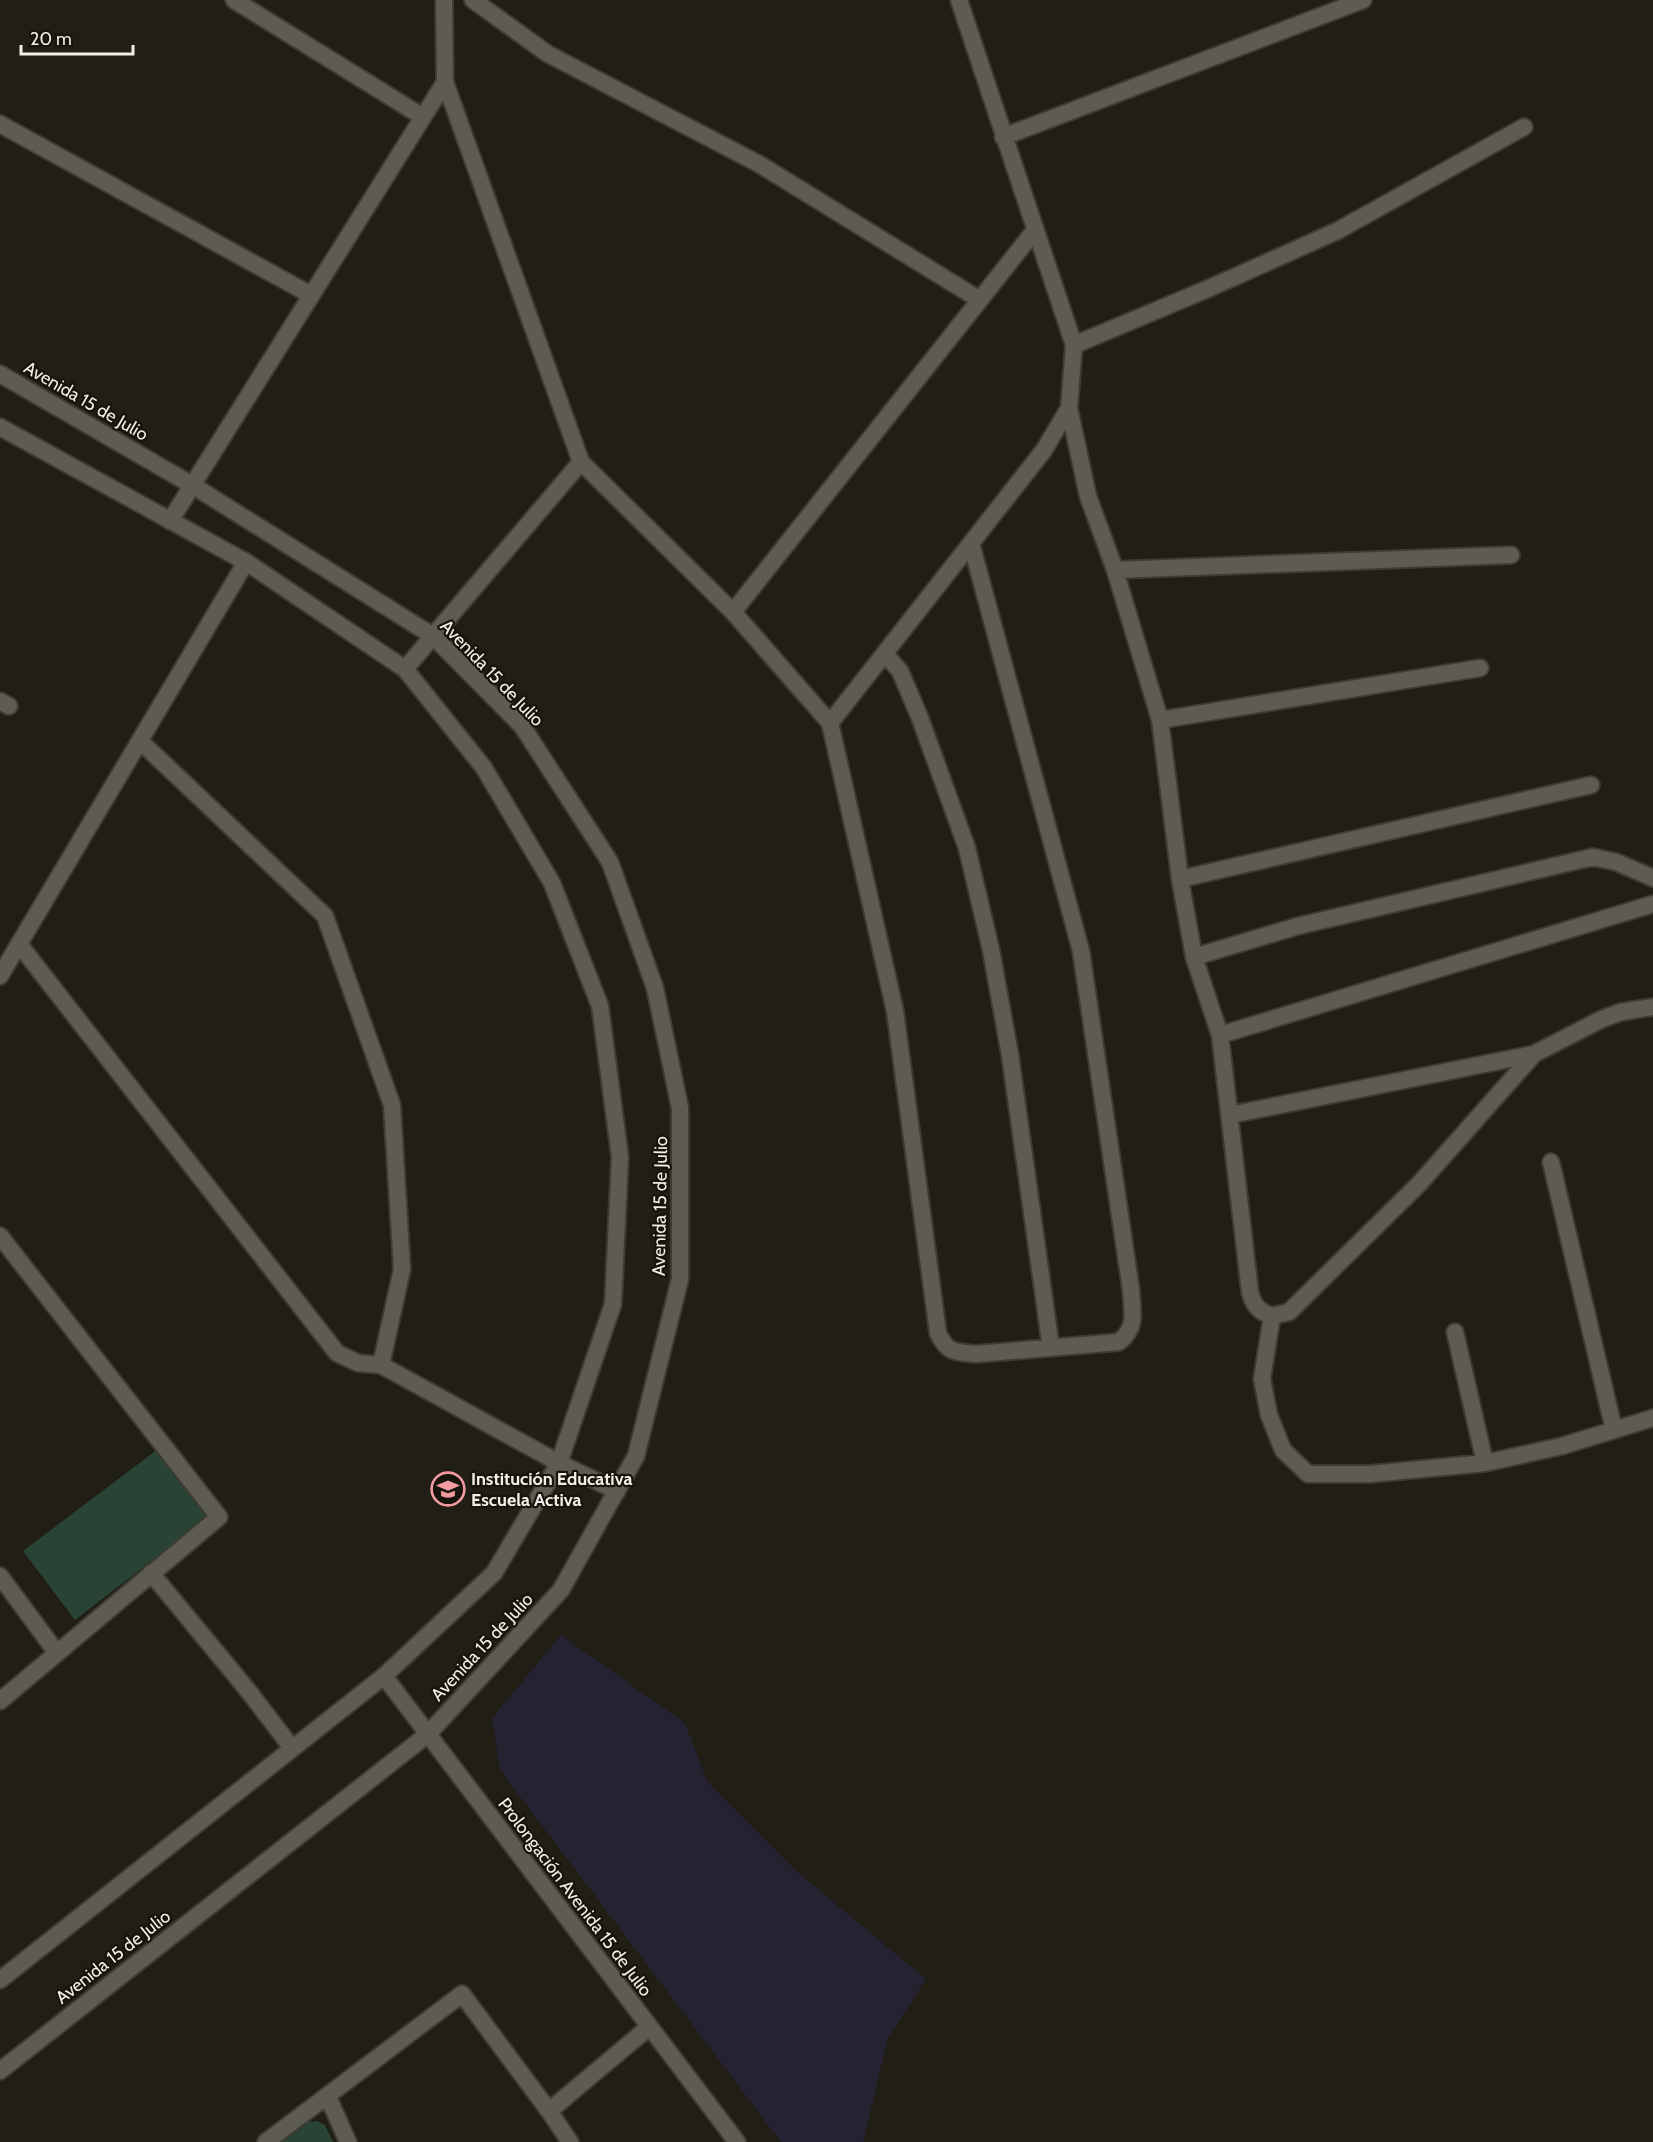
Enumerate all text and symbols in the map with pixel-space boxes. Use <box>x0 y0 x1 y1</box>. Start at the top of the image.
scale bar <box>21 18 134 56</box>
text: 20 m <box>30 28 72 50</box>
street label: Avenida 15 de Julio <box>20 357 152 445</box>
street label: Avenida 15 de Julio <box>436 615 548 731</box>
street label: Avenida 15 de Julio <box>648 1136 672 1276</box>
place label: Institución Educativa Escuela Activa <box>471 1468 632 1511</box>
school or university icon: Institución Educativa Escuela Activa <box>430 1471 466 1507</box>
street label: Avenida 15 de Julio <box>426 1588 538 1706</box>
street label: Prolongación Avenida 15 de Julio <box>493 1793 657 2001</box>
street label: Avenida 15 de Julio <box>51 1905 175 2009</box>

